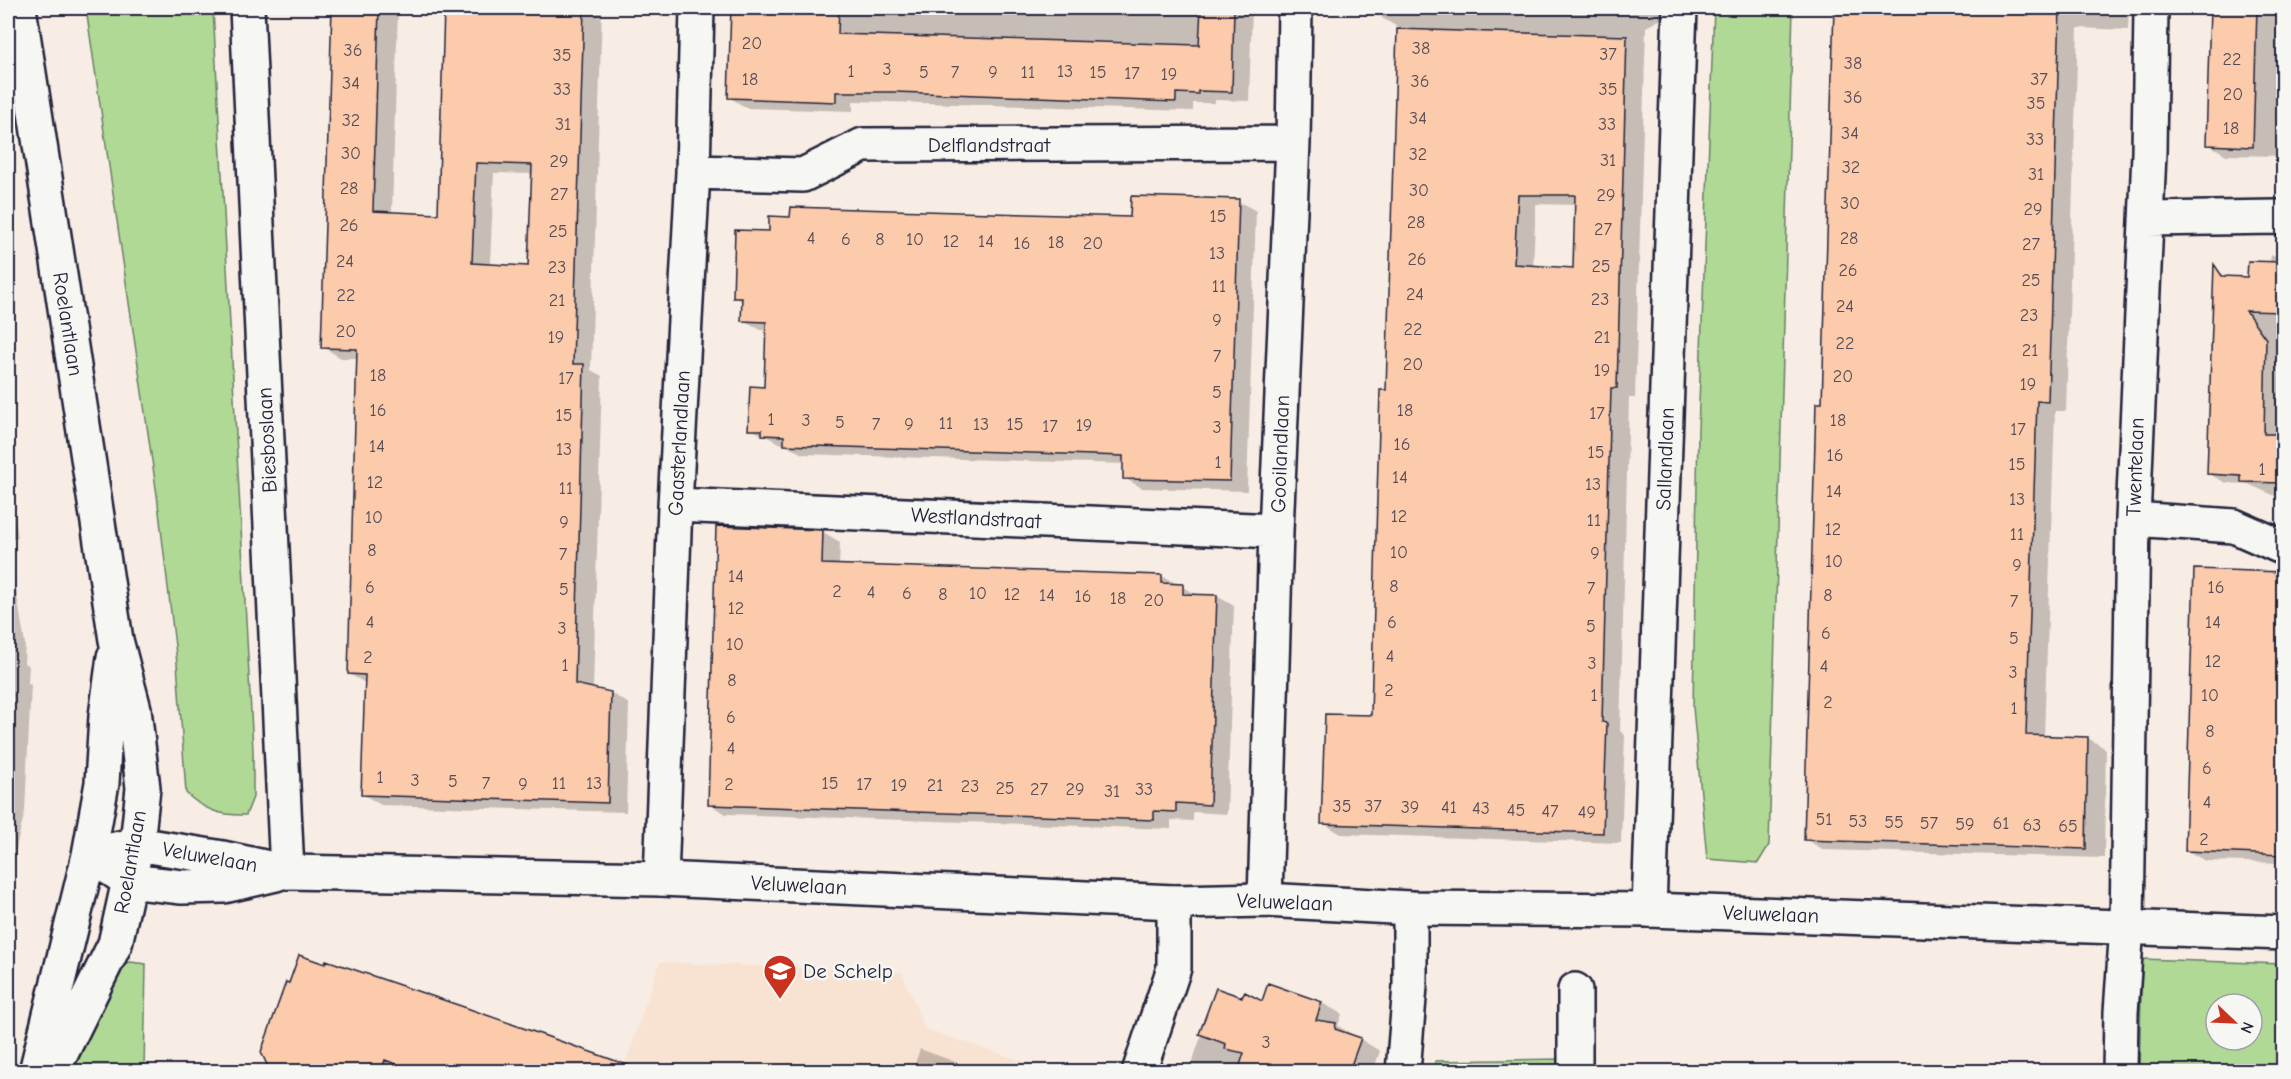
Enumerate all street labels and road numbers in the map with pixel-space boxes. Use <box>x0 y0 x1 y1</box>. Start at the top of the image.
street label: Delflandstraat <box>928 133 1051 157</box>
street label: Roelantlaan <box>48 270 88 378</box>
street label: Gaasterlandlaan <box>663 370 695 516</box>
street label: Biesboslaan <box>252 387 282 493</box>
street label: Gooilandlaan <box>1266 395 1294 513</box>
street label: Sallandlaan <box>1651 407 1679 511</box>
street label: Twentelaan <box>2121 417 2149 517</box>
street label: Westlandstraat <box>910 503 1043 533</box>
street label: Roelantlaan <box>109 808 151 916</box>
street label: Veluwelaan <box>160 837 260 877</box>
street label: Veluwelaan <box>750 870 848 900</box>
street label: Veluwelaan <box>1236 888 1334 916</box>
street label: Veluwelaan <box>1722 900 1820 928</box>

